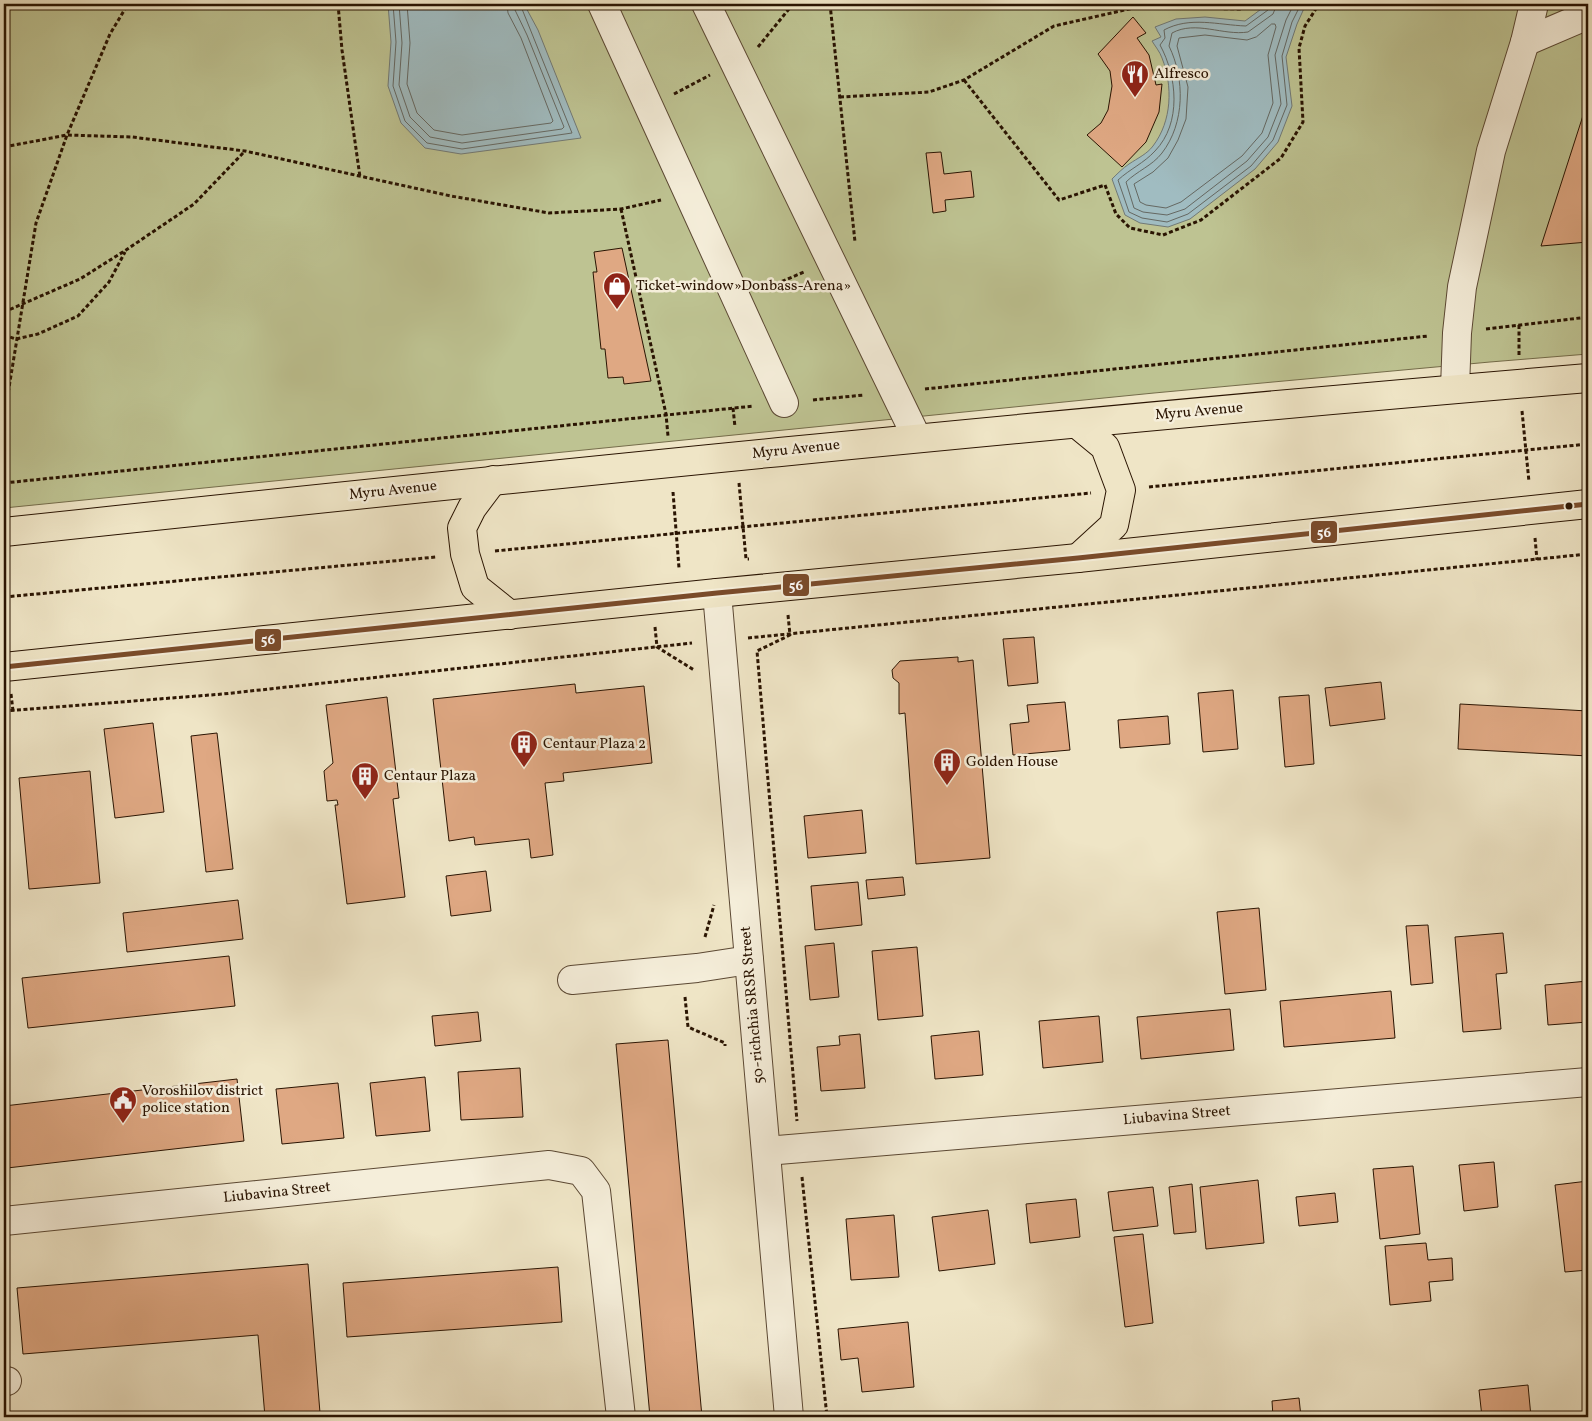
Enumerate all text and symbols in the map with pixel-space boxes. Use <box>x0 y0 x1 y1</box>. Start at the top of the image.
restaurant icon: Alfresco <box>1120 59 1150 98</box>
place label: Alfresco <box>1154 64 1209 85</box>
shop icon: Ticket-window»Donbass-Arena» <box>602 271 632 310</box>
place label: Ticket-window»Donbass-Arena» <box>636 276 851 297</box>
street label: Myru Avenue <box>1154 398 1244 426</box>
street label: Myru Avenue <box>751 435 841 465</box>
street label: Myru Avenue <box>348 476 438 506</box>
unlabelled marker <box>1564 501 1574 511</box>
line badge: 56 <box>1310 520 1338 544</box>
text: 56 <box>1317 524 1332 543</box>
line badge: 56 <box>782 573 810 597</box>
text: 56 <box>789 577 804 596</box>
line badge: 56 <box>254 628 282 652</box>
text: 56 <box>261 631 276 650</box>
building icon: Centaur Plaza 2 <box>509 729 539 768</box>
place label: Centaur Plaza 2 <box>543 734 646 755</box>
building icon: Golden House <box>932 747 962 786</box>
place label: Golden House <box>966 752 1058 773</box>
building icon: Centaur Plaza <box>350 761 380 800</box>
place label: Centaur Plaza <box>384 766 476 787</box>
street label: 50-richchia SRSR Street <box>736 925 770 1085</box>
place label: Voroshilov district police station <box>142 1081 263 1119</box>
public building icon: Voroshilov district police station <box>108 1085 138 1124</box>
street label: Liubavina Street <box>1122 1101 1232 1131</box>
street label: Liubavina Street <box>222 1177 332 1209</box>

